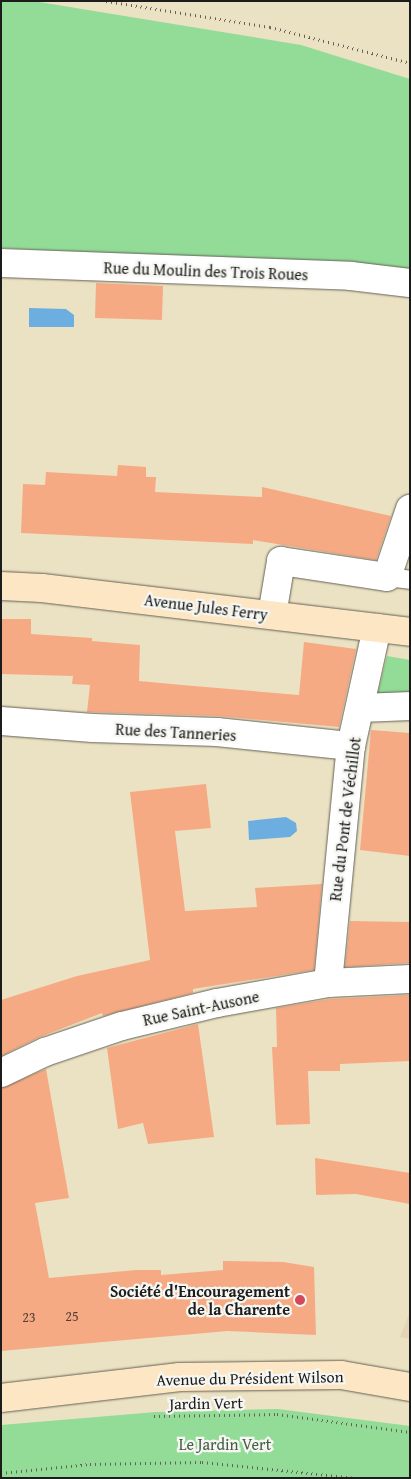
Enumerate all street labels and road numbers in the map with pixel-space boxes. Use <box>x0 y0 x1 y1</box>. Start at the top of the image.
street label: Rue du Moulin des Trois Roues <box>103 258 309 284</box>
street label: Avenue Jules Ferry <box>143 590 269 624</box>
street label: Rue des Tanneries <box>115 719 237 745</box>
street label: Rue du Pont de Véchillot <box>325 736 365 902</box>
street label: Rue Saint-Ausone <box>141 986 261 1030</box>
street label: Avenue du Président Wilson <box>156 1367 344 1389</box>
street label: Jardin Vert <box>169 1393 243 1413</box>

